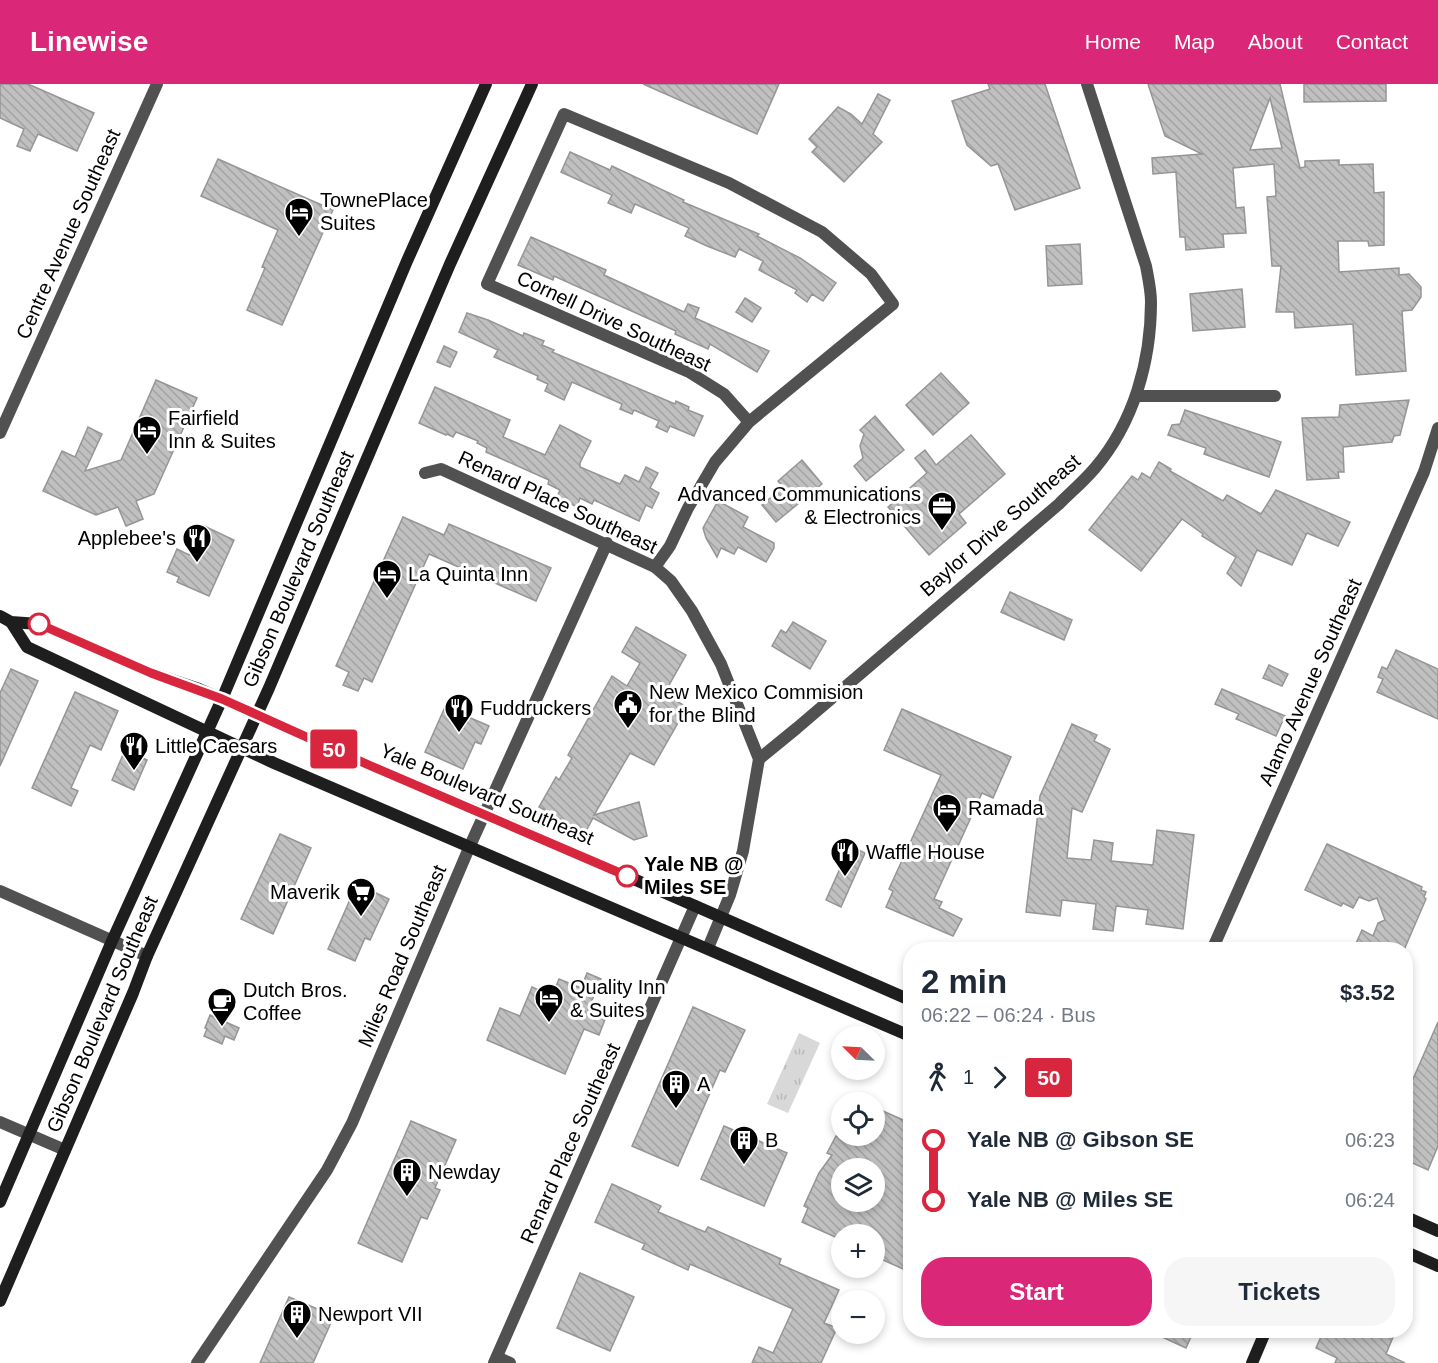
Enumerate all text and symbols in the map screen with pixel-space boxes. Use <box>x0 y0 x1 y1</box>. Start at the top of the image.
text: Linewise <box>30 26 148 57</box>
text: Home <box>1085 30 1141 53</box>
text: Map <box>1174 30 1215 53</box>
text: About <box>1248 30 1303 53</box>
text: Contact <box>1336 30 1408 53</box>
street label: Centre Avenue Southeast <box>12 125 125 342</box>
place label: TownePlace Suites <box>320 189 428 234</box>
hotel icon: TownePlace Suites <box>283 196 315 238</box>
street label: Cornell Drive Southeast <box>514 266 715 376</box>
place label: Fairfield Inn & Suites <box>168 407 276 452</box>
hotel icon: Fairfield Inn & Suites <box>131 414 163 456</box>
street label: Renard Place Southeast <box>455 446 661 558</box>
street label: Gibson Boulevard Southeast <box>238 447 358 690</box>
street label: Baylor Drive Southeast <box>916 449 1085 600</box>
place label: Advanced Communications & Electronics <box>678 483 921 528</box>
office icon: Advanced Communications & Electronics <box>926 490 958 532</box>
restaurant icon: Applebee's <box>181 522 213 564</box>
place label: Applebee's <box>78 527 176 549</box>
hotel icon: La Quinta Inn <box>371 558 403 600</box>
place label: La Quinta Inn <box>408 563 528 585</box>
street label: Alamo Avenue Southeast <box>1254 575 1366 789</box>
unlabelled marker <box>28 613 50 635</box>
place label: New Mexico Commision for the Blind <box>649 681 864 726</box>
public building icon: New Mexico Commision for the Blind <box>612 688 644 730</box>
restaurant icon: Fuddruckers <box>443 692 475 734</box>
place label: Fuddruckers <box>480 697 591 719</box>
restaurant icon: Little Caesars <box>118 730 150 772</box>
line badge: 50 <box>307 730 361 768</box>
place label: Little Caesars <box>155 735 277 757</box>
text: 50 <box>322 738 346 761</box>
street label: Yale Boulevard Southeast <box>377 739 597 849</box>
hotel icon: Ramada <box>931 792 963 834</box>
place label: Ramada <box>968 797 1044 819</box>
restaurant icon: Waffle House <box>829 836 861 878</box>
place label: Waffle House <box>866 841 985 863</box>
place label: Yale NB @ Miles SE <box>644 853 744 898</box>
street label: Miles Road Southeast <box>354 861 451 1050</box>
marker: Yale NB @ Miles SE <box>616 865 638 887</box>
supermarket icon: Maverik <box>345 876 377 918</box>
place label: Maverik <box>270 881 341 903</box>
street label: Gibson Boulevard Southeast <box>42 892 162 1135</box>
text: 2 min <box>921 963 1007 1000</box>
place label: Quality Inn & Suites <box>570 976 666 1021</box>
place label: Dutch Bros. Coffee <box>243 979 347 1024</box>
text: $3.52 <box>1340 980 1395 1005</box>
hotel icon: Quality Inn & Suites <box>533 982 565 1024</box>
cafe icon: Dutch Bros. Coffee <box>206 986 238 1028</box>
text: 06:22 – 06:24 · Bus <box>921 1004 1096 1026</box>
north arrow <box>831 1026 885 1080</box>
map controls <box>831 1026 885 1344</box>
street label: Renard Place Southeast <box>516 1039 624 1247</box>
icon: walk <box>921 1061 954 1094</box>
icon: forward <box>983 1061 1016 1094</box>
text: 1 <box>963 1066 974 1088</box>
text: 50 <box>1037 1066 1060 1089</box>
building icon: A <box>660 1068 692 1110</box>
place label: A <box>697 1073 711 1095</box>
button: locate <box>831 1092 885 1146</box>
building icon: B <box>728 1124 760 1166</box>
text: Yale NB @ Gibson SE <box>967 1127 1194 1152</box>
place label: B <box>765 1129 778 1151</box>
text: 06:23 <box>1345 1129 1395 1151</box>
building icon: Newday <box>391 1156 423 1198</box>
button: layers <box>831 1158 885 1212</box>
place label: Newday <box>428 1161 500 1183</box>
text: Yale NB @ Miles SE <box>967 1187 1173 1212</box>
text: 06:24 <box>1345 1189 1395 1211</box>
button: + <box>831 1224 885 1278</box>
button: Start <box>921 1257 1152 1326</box>
button: Tickets <box>1164 1257 1395 1326</box>
button: − <box>831 1290 885 1344</box>
building icon: Newport VII <box>281 1298 313 1340</box>
place label: Newport VII <box>318 1303 422 1325</box>

